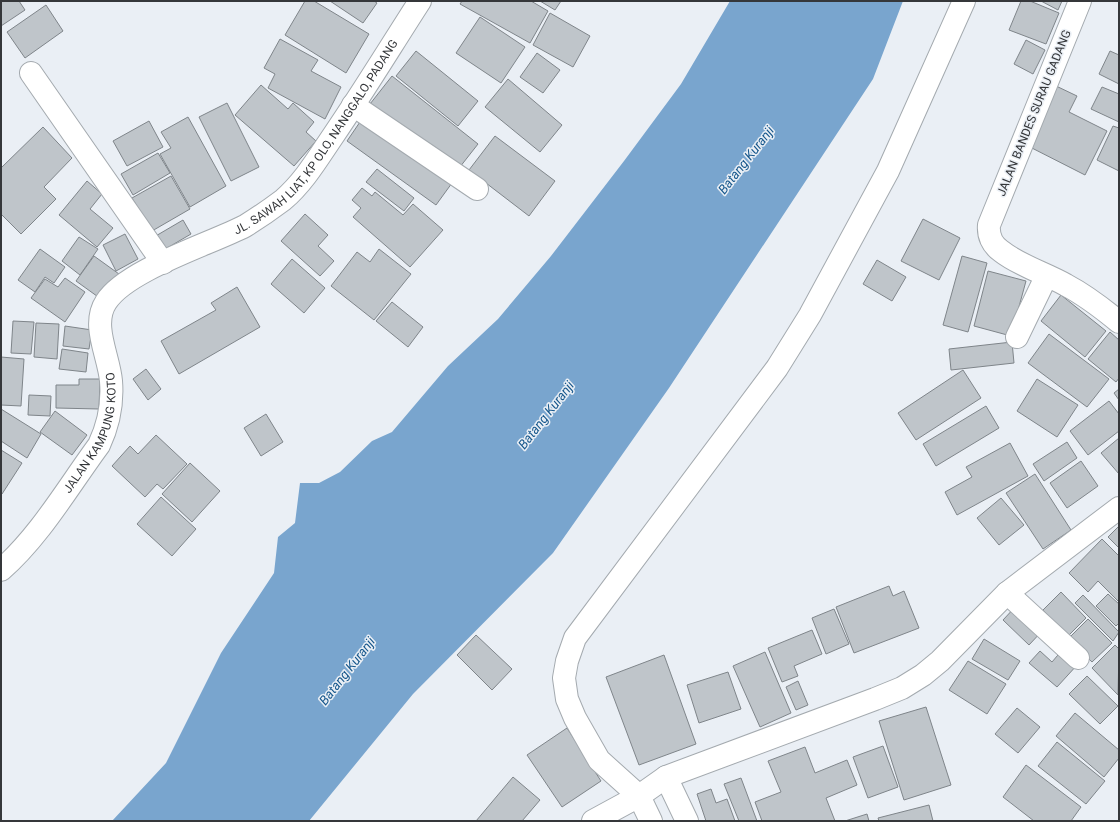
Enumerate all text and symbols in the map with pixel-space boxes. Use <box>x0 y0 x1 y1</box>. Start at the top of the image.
street label: JALAN BANDES SURAU GADANG <box>994 28 1074 198</box>
street label: JL. SAWAH LIAT, KP OLO, NANGGALO, PADANG <box>232 37 401 237</box>
water label: Batang Kuranji <box>715 123 778 197</box>
street label: JALAN KAMPUNG KOTO <box>60 371 119 496</box>
water label: Batang Kuranji <box>515 378 578 452</box>
water label: Batang Kuranji <box>316 634 379 708</box>

